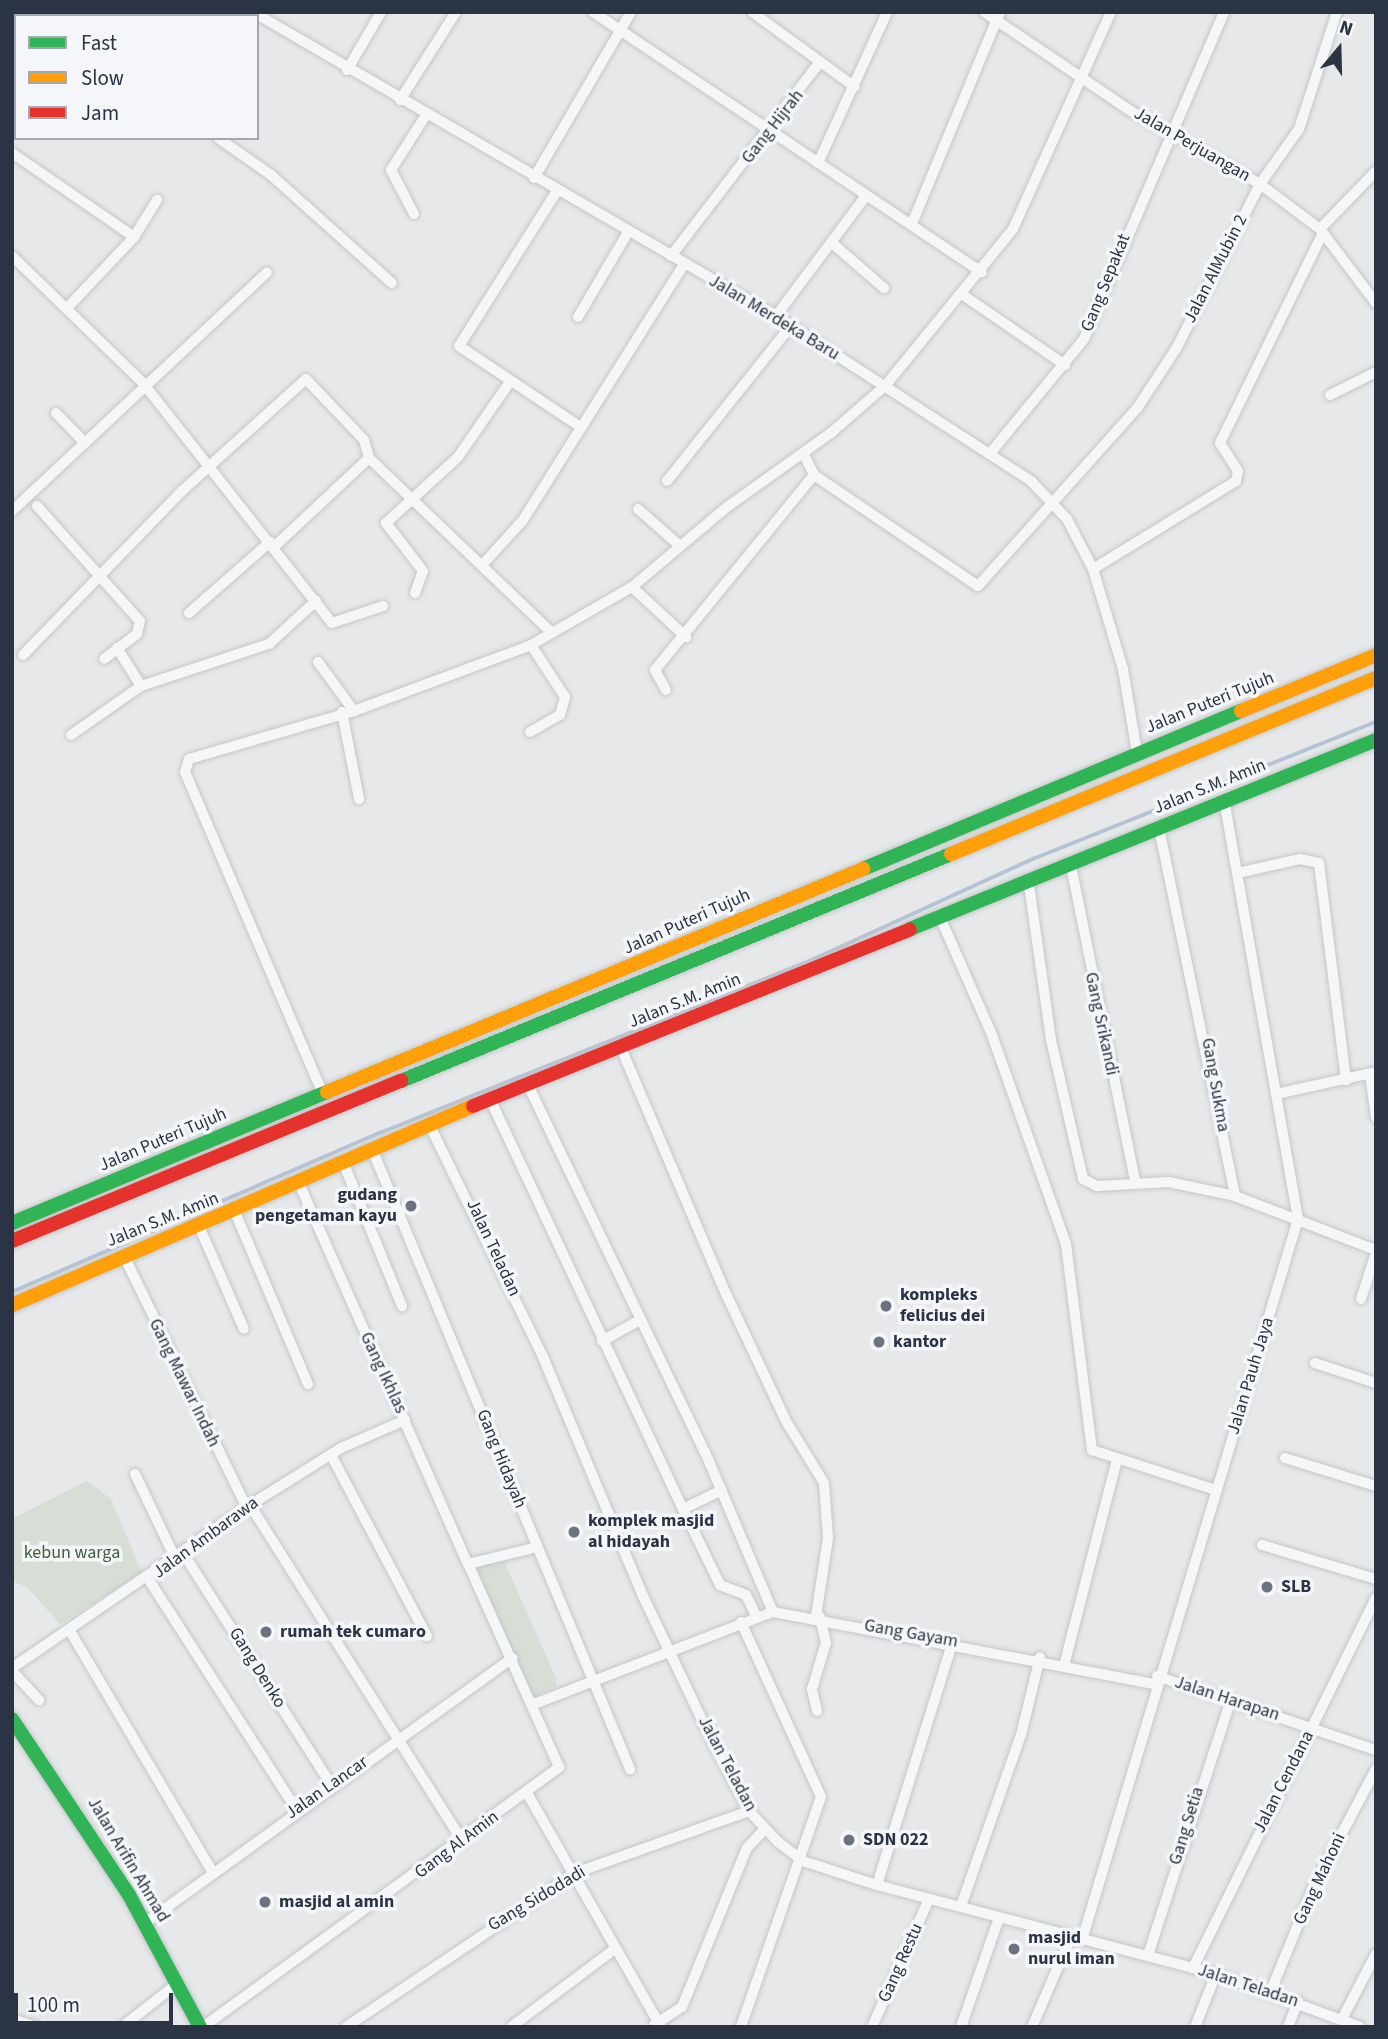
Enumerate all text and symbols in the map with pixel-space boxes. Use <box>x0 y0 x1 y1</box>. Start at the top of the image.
legend <box>14 14 259 140</box>
north arrow <box>1304 14 1374 84</box>
text: N <box>1336 14 1356 43</box>
text: Fast <box>81 28 117 58</box>
text: Slow <box>81 63 124 93</box>
street label: Gang Hijrah <box>737 86 809 168</box>
text: Jam <box>81 98 119 128</box>
street label: Jalan Perjuangan <box>1130 103 1254 187</box>
street label: Jalan AlMubin 2 <box>1179 211 1253 327</box>
street label: Gang Sepakat <box>1077 231 1135 335</box>
street label: Jalan Merdeka Baru <box>705 270 843 366</box>
street label: Jalan Puteri Tujuh <box>1143 667 1277 739</box>
street label: Jalan S.M. Amin <box>1151 755 1269 819</box>
street label: Jalan Puteri Tujuh <box>620 884 754 960</box>
street label: Jalan S.M. Amin <box>626 969 744 1033</box>
street label: Gang Srikandi <box>1080 970 1122 1078</box>
street label: Gang Sukma <box>1196 1036 1234 1134</box>
street label: Jalan Puteri Tujuh <box>96 1103 230 1177</box>
place label: gudang pengetaman kayu <box>255 1185 397 1228</box>
street label: Jalan S.M. Amin <box>104 1188 222 1252</box>
street label: Jalan Teladan <box>461 1196 525 1300</box>
marker: gudang pengetaman kayu <box>403 1198 419 1214</box>
place label: kompleks felicius dei <box>900 1285 985 1328</box>
marker: kompleks felicius dei <box>878 1298 894 1314</box>
street label: Gang Mawar Indah <box>144 1315 224 1451</box>
street label: Jalan Pauh Jaya <box>1223 1315 1279 1437</box>
street label: Gang Ikhlas <box>355 1329 411 1417</box>
place label: kantor <box>893 1331 946 1353</box>
marker: kantor <box>871 1334 887 1350</box>
street label: Gang Hidayah <box>471 1406 531 1512</box>
street label: Jalan Ambarawa <box>149 1493 263 1583</box>
place label: komplek masjid al hidayah <box>588 1511 714 1554</box>
marker: komplek masjid al hidayah <box>566 1524 582 1540</box>
park label: kebun warga <box>24 1542 120 1564</box>
place label: SLB <box>1281 1576 1311 1598</box>
marker: SLB <box>1259 1579 1275 1595</box>
street label: Gang Gayam <box>862 1615 960 1653</box>
place label: rumah tek cumaro <box>280 1621 426 1643</box>
street label: Gang Denko <box>224 1624 290 1712</box>
marker: rumah tek cumaro <box>258 1624 274 1640</box>
street label: Jalan Harapan <box>1172 1672 1282 1726</box>
street label: Jalan Teladan <box>693 1713 761 1815</box>
street label: Jalan Cendana <box>1249 1727 1319 1837</box>
street label: Jalan Lancar <box>282 1752 372 1824</box>
street label: Gang Setia <box>1165 1784 1209 1868</box>
street label: Jalan Arifin Ahmad <box>82 1794 174 1926</box>
street label: Gang Al Amin <box>411 1806 503 1884</box>
place label: SDN 022 <box>863 1829 929 1851</box>
street label: Gang Mahoni <box>1289 1830 1351 1928</box>
marker: SDN 022 <box>841 1832 857 1848</box>
street label: Gang Sidodadi <box>484 1861 590 1937</box>
place label: masjid al amin <box>279 1891 394 1913</box>
marker: masjid al amin <box>257 1894 273 1910</box>
street label: Gang Restu <box>874 1920 928 2006</box>
place label: masjid nurul iman <box>1028 1928 1115 1970</box>
marker: masjid nurul iman <box>1006 1941 1022 1957</box>
street label: Jalan Teladan <box>1195 1960 1301 2012</box>
scale bar <box>18 1980 177 2024</box>
text: 100 m <box>27 1990 80 2020</box>

